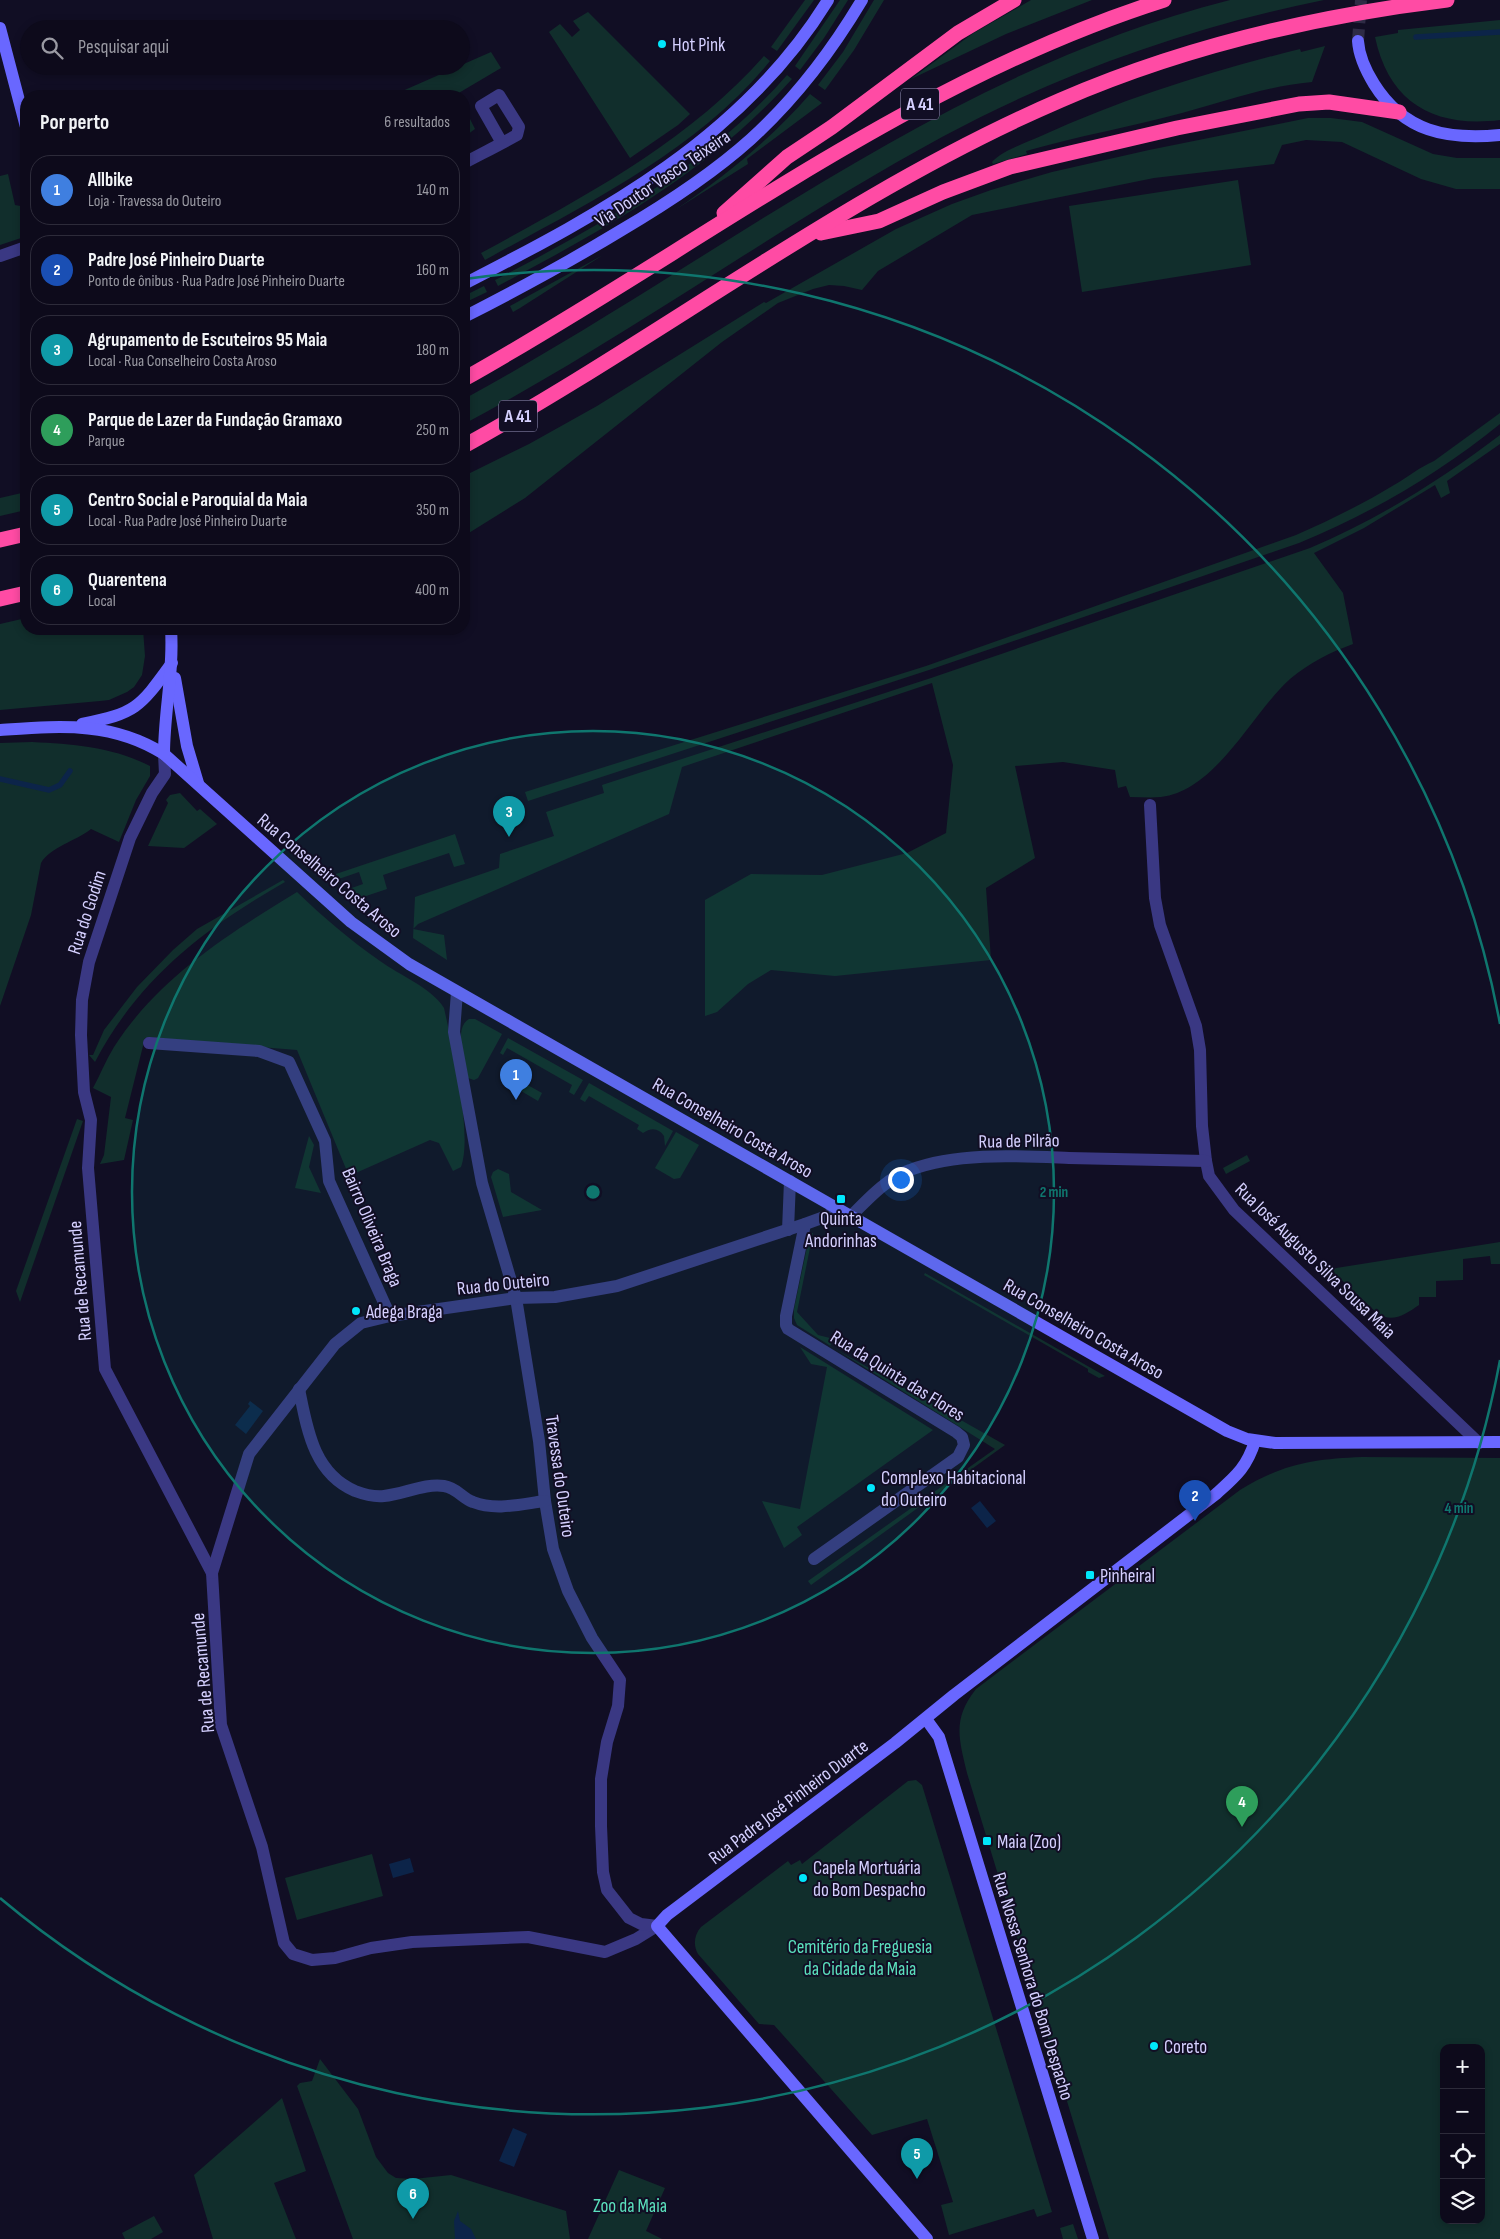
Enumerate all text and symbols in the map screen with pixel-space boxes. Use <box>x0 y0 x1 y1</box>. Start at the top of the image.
search box <box>20 20 470 75</box>
icon: search <box>38 34 66 62</box>
place label: Hot Pink <box>672 34 726 57</box>
text: Pesquisar aqui <box>78 36 169 59</box>
marker: Hot Pink <box>656 38 668 50</box>
road number: A 41 <box>901 88 939 120</box>
text: Por perto <box>40 110 109 135</box>
text: 6 resultados <box>384 113 450 132</box>
street label: Via Doutor Vasco Teixeira <box>591 125 735 233</box>
text: Allbike <box>88 169 133 192</box>
text: 1 <box>54 181 60 200</box>
text: 140 m <box>417 181 449 200</box>
text: Loja · Travessa do Outeiro <box>88 192 221 211</box>
text: Padre José Pinheiro Duarte <box>88 249 265 272</box>
text: 2 <box>53 261 61 280</box>
text: 160 m <box>416 261 449 280</box>
text: Ponto de ônibus · Rua Padre José Pinheiro Duarte <box>88 272 345 291</box>
text: Agrupamento de Escuteiros 95 Maia <box>88 329 327 352</box>
text: 3 <box>53 341 61 360</box>
text: 180 m <box>416 341 449 360</box>
text: Local · Rua Conselheiro Costa Aroso <box>88 352 277 371</box>
road number: A 41 <box>499 401 537 432</box>
text: Parque de Lazer da Fundação Gramaxo <box>88 409 342 432</box>
text: 4 <box>53 421 61 440</box>
text: 250 m <box>416 421 449 440</box>
text: Parque <box>88 432 125 451</box>
text: Centro Social e Paroquial da Maia <box>88 489 307 512</box>
text: 5 <box>53 501 61 520</box>
text: 350 m <box>416 501 449 520</box>
text: Local · Rua Padre José Pinheiro Duarte <box>88 512 287 531</box>
text: Quarentena <box>88 569 167 592</box>
text: 6 <box>53 581 61 600</box>
text: 400 m <box>415 581 449 600</box>
text: Local <box>88 592 116 611</box>
pin: 3 <box>493 796 525 837</box>
street label: Rua Conselheiro Costa Aroso <box>252 809 406 943</box>
street label: Rua do Godim <box>63 868 112 957</box>
pin: 1 <box>500 1059 532 1100</box>
street label: Rua Conselheiro Costa Aroso <box>648 1073 817 1184</box>
street label: Rua de Pilrão <box>978 1129 1060 1154</box>
street label: Bairro Oliveira Braga <box>336 1165 407 1291</box>
your location <box>888 1167 914 1193</box>
street label: Rua José Augusto Silva Sousa Maia <box>1230 1178 1400 1344</box>
centre of rings <box>584 1183 602 1201</box>
text: 2 min <box>1040 1183 1068 1202</box>
marker: Quinta Andorinhas <box>835 1193 847 1205</box>
place label: Quinta Andorinhas <box>804 1208 877 1253</box>
street label: Rua de Recamunde <box>64 1220 97 1342</box>
street label: Rua do Outeiro <box>456 1268 551 1301</box>
street label: Rua Conselheiro Costa Aroso <box>999 1274 1168 1385</box>
place label: Adega Braga <box>365 1301 443 1324</box>
marker: Adega Braga <box>350 1305 362 1317</box>
street label: Rua da Quinta das Flores <box>826 1326 969 1427</box>
street label: Travessa do Outeiro <box>540 1414 579 1539</box>
place label: Complexo Habitacional do Outeiro <box>881 1467 1026 1512</box>
pin: 2 <box>1179 1480 1211 1521</box>
marker: Complexo Habitacional do Outeiro <box>865 1482 877 1494</box>
text: 4 min <box>1445 1499 1473 1518</box>
place label: Pinheiral <box>1100 1565 1155 1588</box>
marker: Pinheiral <box>1084 1569 1096 1581</box>
street label: Rua de Recamunde <box>187 1612 220 1734</box>
street label: Rua Padre José Pinheiro Duarte <box>705 1735 873 1870</box>
pin: 4 <box>1226 1786 1258 1827</box>
place label: Maia (Zoo) <box>997 1831 1061 1854</box>
marker: Maia (Zoo) <box>981 1835 993 1847</box>
place label: Capela Mortuária do Bom Despacho <box>813 1857 926 1902</box>
street label: Rua Nossa Senhora do Bom Despacho <box>987 1870 1078 2103</box>
marker: Capela Mortuária do Bom Despacho <box>797 1872 809 1884</box>
park label: Cemitério da Freguesia da Cidade da Maia <box>788 1936 932 1981</box>
place label: Coreto <box>1164 2036 1207 2059</box>
marker: Coreto <box>1148 2040 1160 2052</box>
map controls <box>1440 2044 1485 2224</box>
button: + <box>1440 2044 1485 2089</box>
button: − <box>1440 2089 1485 2134</box>
button: locate <box>1440 2134 1485 2179</box>
pin: 5 <box>901 2138 933 2179</box>
pin: 6 <box>397 2178 429 2219</box>
button: layers <box>1440 2179 1485 2224</box>
park label: Zoo da Maia <box>593 2195 667 2218</box>

